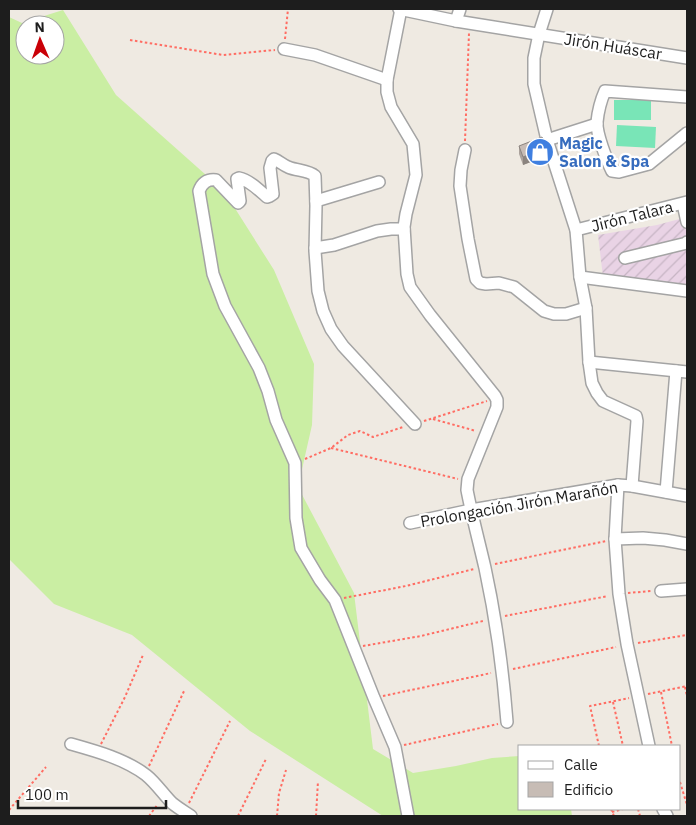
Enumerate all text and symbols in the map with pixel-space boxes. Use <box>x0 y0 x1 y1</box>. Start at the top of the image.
north arrow <box>15 15 65 65</box>
text: N <box>34 18 45 36</box>
street label: Jirón Huáscar <box>563 28 664 64</box>
place label: Magic Salon & Spa <box>559 133 649 171</box>
shop icon: Magic Salon & Spa <box>525 137 555 167</box>
street label: Jirón Talara <box>589 196 675 236</box>
street label: Prolongación Jirón Marañón <box>419 477 619 531</box>
legend <box>518 745 681 810</box>
text: Calle <box>564 755 598 774</box>
scale bar <box>18 778 165 810</box>
text: Edificio <box>564 780 613 799</box>
text: 100 m <box>25 785 69 804</box>

